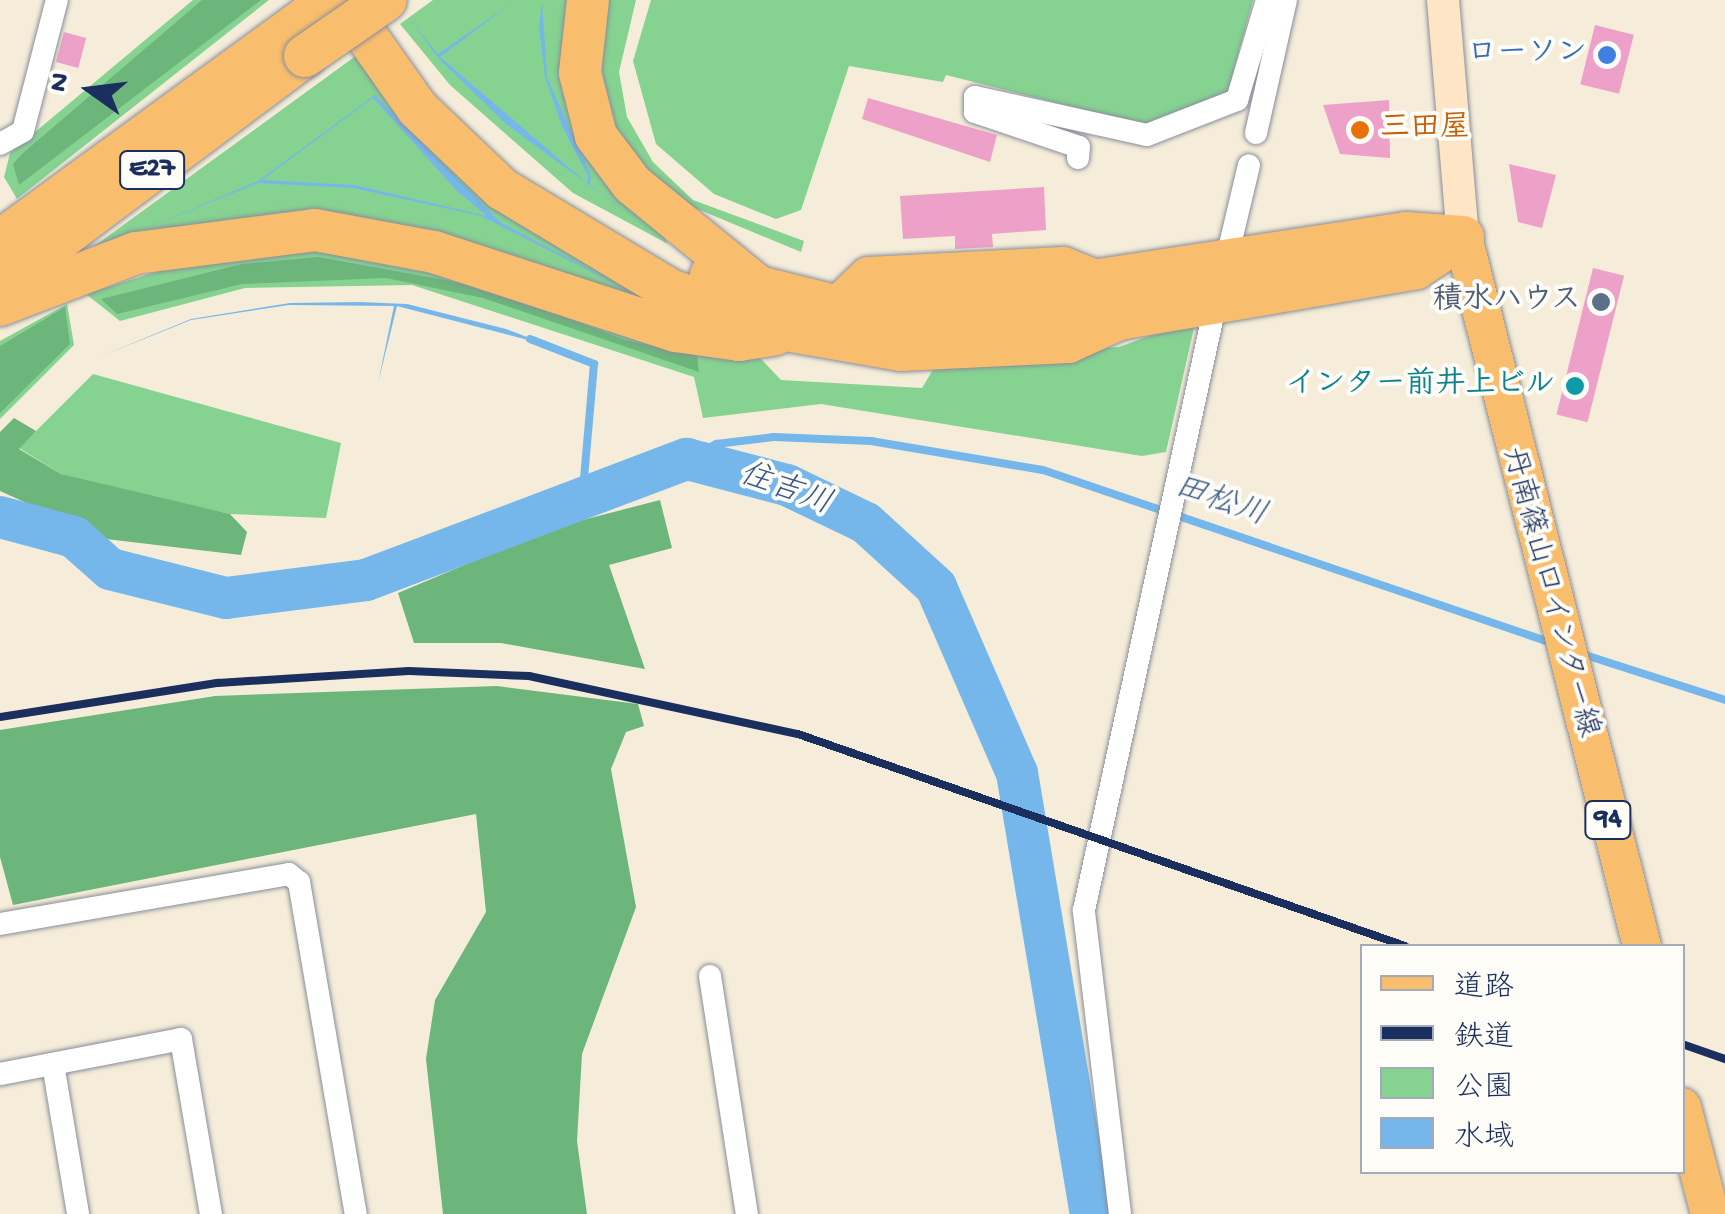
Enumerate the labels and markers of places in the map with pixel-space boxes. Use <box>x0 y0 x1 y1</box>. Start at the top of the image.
place label: ローソン <box>1467 37 1587 73</box>
marker: ローソン <box>1596 44 1618 66</box>
place label: 三田屋 <box>1380 112 1470 148</box>
marker: 三田屋 <box>1349 119 1371 141</box>
place label: 積水ハウス <box>1431 284 1581 320</box>
marker: 積水ハウス <box>1590 291 1612 313</box>
place label: インター前井上ビル <box>1285 368 1555 404</box>
marker: インター前井上ビル <box>1564 375 1586 397</box>

